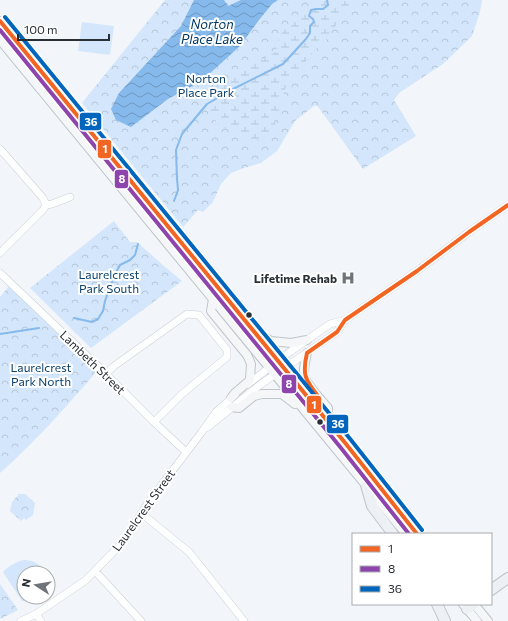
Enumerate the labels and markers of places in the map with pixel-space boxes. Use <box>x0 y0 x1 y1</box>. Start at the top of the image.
hospital icon: Lifetime Rehab <box>340 270 356 286</box>
place label: Lifetime Rehab <box>254 271 337 285</box>
unlabelled marker <box>244 310 254 320</box>
unlabelled marker <box>315 417 325 427</box>

